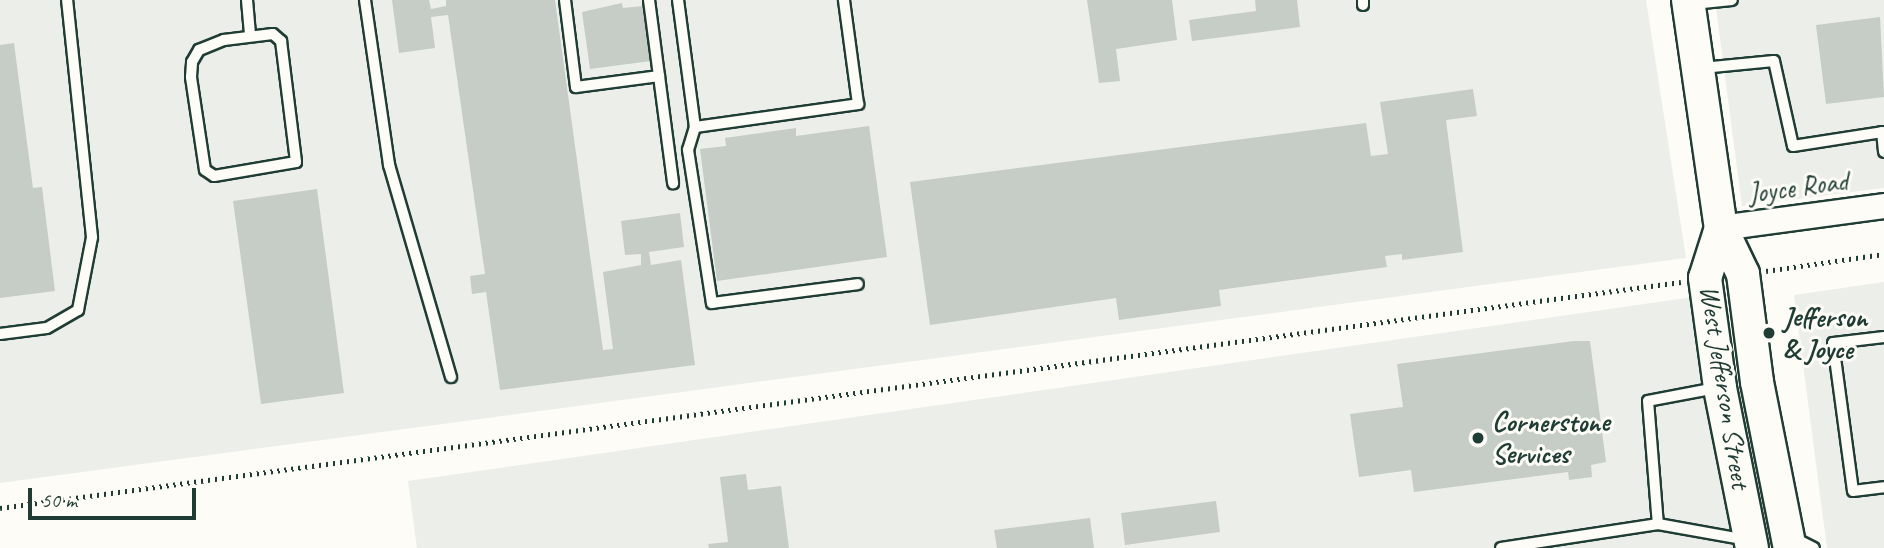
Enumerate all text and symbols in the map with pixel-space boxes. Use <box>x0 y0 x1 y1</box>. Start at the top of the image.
street label: Joyce Road <box>1746 163 1850 211</box>
street label: West Jefferson Street <box>1692 283 1758 491</box>
place label: Jefferson & Joyce <box>1783 300 1867 366</box>
marker: Jefferson & Joyce <box>1761 325 1777 341</box>
place label: Cornerstone Services <box>1492 405 1609 471</box>
marker: Cornerstone Services <box>1470 430 1486 446</box>
scale bar <box>32 475 200 518</box>
text: 50 m <box>41 487 77 513</box>

